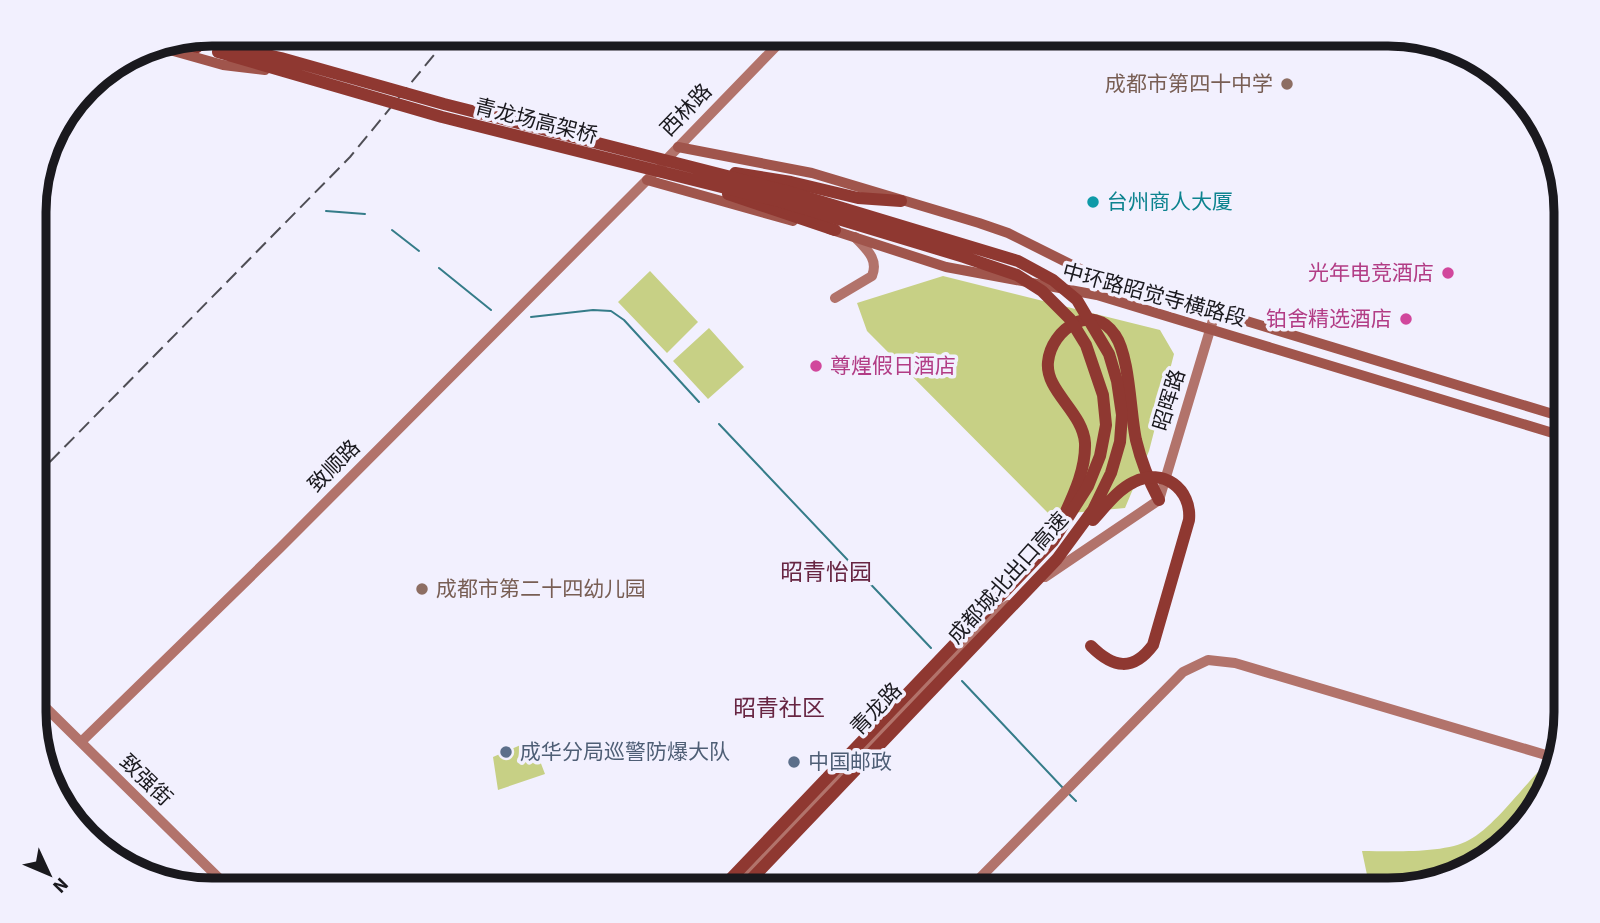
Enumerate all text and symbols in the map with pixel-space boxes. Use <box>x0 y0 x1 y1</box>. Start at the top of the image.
place label: 成都市第四十中学 <box>1105 69 1273 99</box>
marker: 成都市第四十中学 <box>1279 76 1295 92</box>
street label: 西林路 <box>653 77 719 143</box>
street label: 青龙场高架桥 <box>471 91 601 151</box>
place label: 台州商人大厦 <box>1107 187 1233 217</box>
marker: 台州商人大厦 <box>1085 194 1101 210</box>
street label: 中环路昭觉寺横路段 <box>1059 256 1249 334</box>
place label: 光年电竞酒店 <box>1308 258 1434 288</box>
marker: 光年电竞酒店 <box>1440 265 1456 281</box>
place label: 铂舍精选酒店 <box>1266 304 1392 334</box>
marker: 铂舍精选酒店 <box>1398 311 1414 327</box>
place label: 尊煌假日酒店 <box>830 351 956 381</box>
marker: 尊煌假日酒店 <box>808 358 824 374</box>
street label: 昭晖路 <box>1145 365 1193 435</box>
street label: 致顺路 <box>301 433 367 499</box>
street label: 成都城北出口高速 <box>941 506 1075 650</box>
district label: 昭青怡园 <box>780 556 872 589</box>
place label: 成都市第二十四幼儿园 <box>436 574 646 604</box>
marker: 成都市第二十四幼儿园 <box>414 581 430 597</box>
street label: 青龙路 <box>843 676 909 742</box>
district label: 昭青社区 <box>733 692 825 725</box>
place label: 成华分局巡警防爆大队 <box>520 737 730 767</box>
marker: 成华分局巡警防爆大队 <box>498 744 514 760</box>
street label: 致强街 <box>113 747 179 813</box>
place label: 中国邮政 <box>808 747 892 777</box>
marker: 中国邮政 <box>786 754 802 770</box>
north arrow <box>14 839 84 909</box>
text: N <box>46 871 74 899</box>

